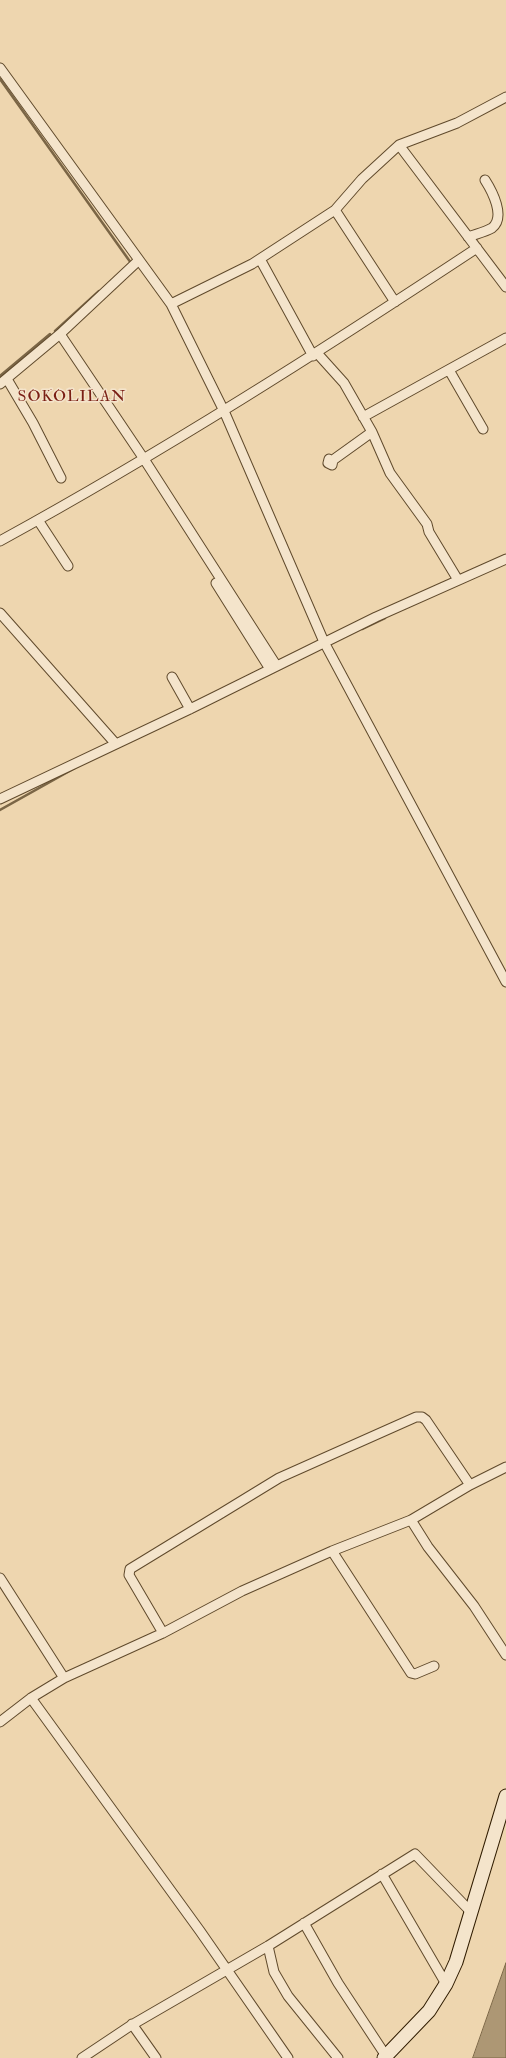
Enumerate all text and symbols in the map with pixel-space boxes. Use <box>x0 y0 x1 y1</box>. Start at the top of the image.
district label: SOKOLILAN <box>18 388 126 408</box>

